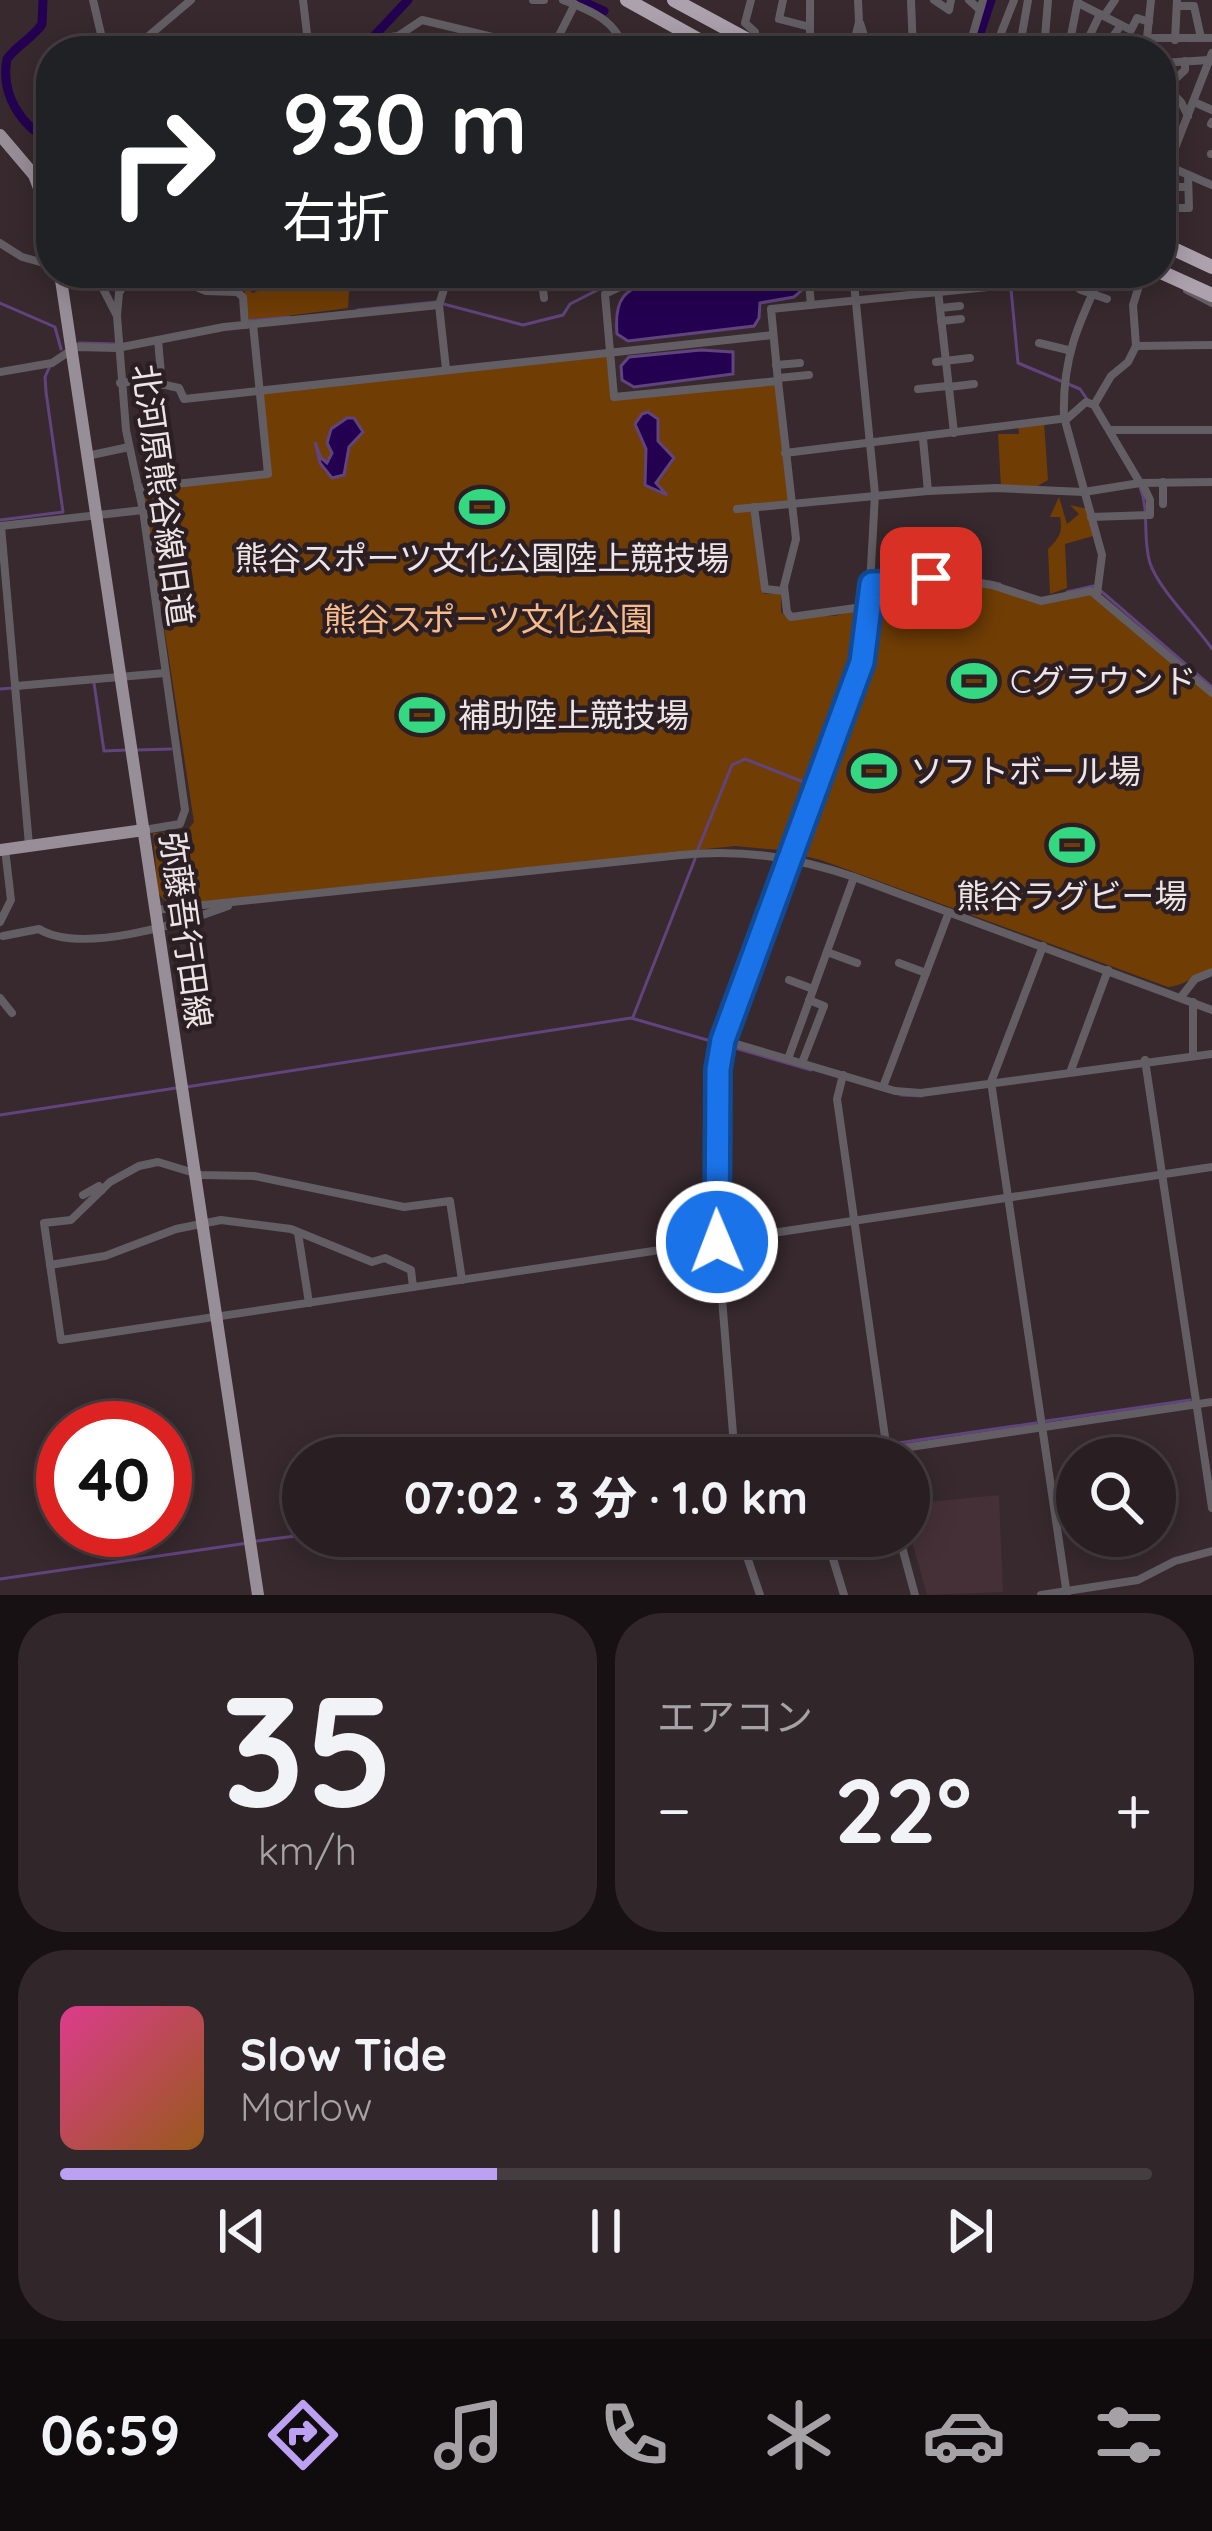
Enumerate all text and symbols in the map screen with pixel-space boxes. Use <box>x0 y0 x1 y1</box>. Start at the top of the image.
text: 930 m <box>282 70 527 175</box>
icon: right <box>84 84 240 240</box>
text: 右折 <box>282 183 390 251</box>
street label: 北河原熊谷線旧道 <box>125 361 202 628</box>
sports icon: 熊谷スポーツ文化公園陸上競技場 <box>457 482 507 532</box>
pin <box>880 527 982 629</box>
place label: 熊谷スポーツ文化公園陸上競技場 <box>235 537 729 578</box>
icon: arrive <box>898 545 964 611</box>
park label: 熊谷スポーツ文化公園 <box>323 598 653 639</box>
sports icon: Cグラウンド <box>949 656 999 706</box>
place label: Cグラウンド <box>1010 660 1197 701</box>
sports icon: 補助陸上競技場 <box>397 690 447 740</box>
place label: 補助陸上競技場 <box>458 694 689 735</box>
sports icon: ソフトボール場 <box>849 746 899 796</box>
place label: ソフトボール場 <box>910 750 1141 791</box>
sports icon: 熊谷ラグビー場 <box>1047 820 1097 870</box>
street label: 弥藤吾行田線 <box>152 829 221 1031</box>
place label: 熊谷ラグビー場 <box>957 875 1188 916</box>
position arrow <box>654 1179 780 1305</box>
speed limit sign: 40 <box>36 1401 192 1557</box>
map controls <box>1056 1437 1176 1557</box>
button: search <box>1056 1437 1176 1557</box>
text: 07:02 · 3 分 · 1.0 km <box>404 1469 808 1525</box>
text: 35 <box>221 1650 394 1845</box>
text: エアコン <box>657 1692 813 1741</box>
text: 22° <box>834 1753 972 1866</box>
text: − <box>657 1768 691 1851</box>
text: + <box>1115 1768 1152 1851</box>
text: km/h <box>258 1826 357 1875</box>
text: Slow Tide <box>240 2026 447 2082</box>
text: Marlow <box>240 2082 372 2131</box>
icon: previous <box>209 2198 275 2264</box>
icon: pause <box>573 2198 639 2264</box>
icon: next <box>937 2198 1003 2264</box>
icon: directions <box>261 2393 345 2477</box>
icon: music <box>427 2393 511 2477</box>
icon: phone <box>592 2393 676 2477</box>
icon: climate <box>757 2393 841 2477</box>
icon: car <box>922 2393 1006 2477</box>
icon: filters <box>1087 2393 1171 2477</box>
text: 06:59 <box>41 2401 180 2469</box>

